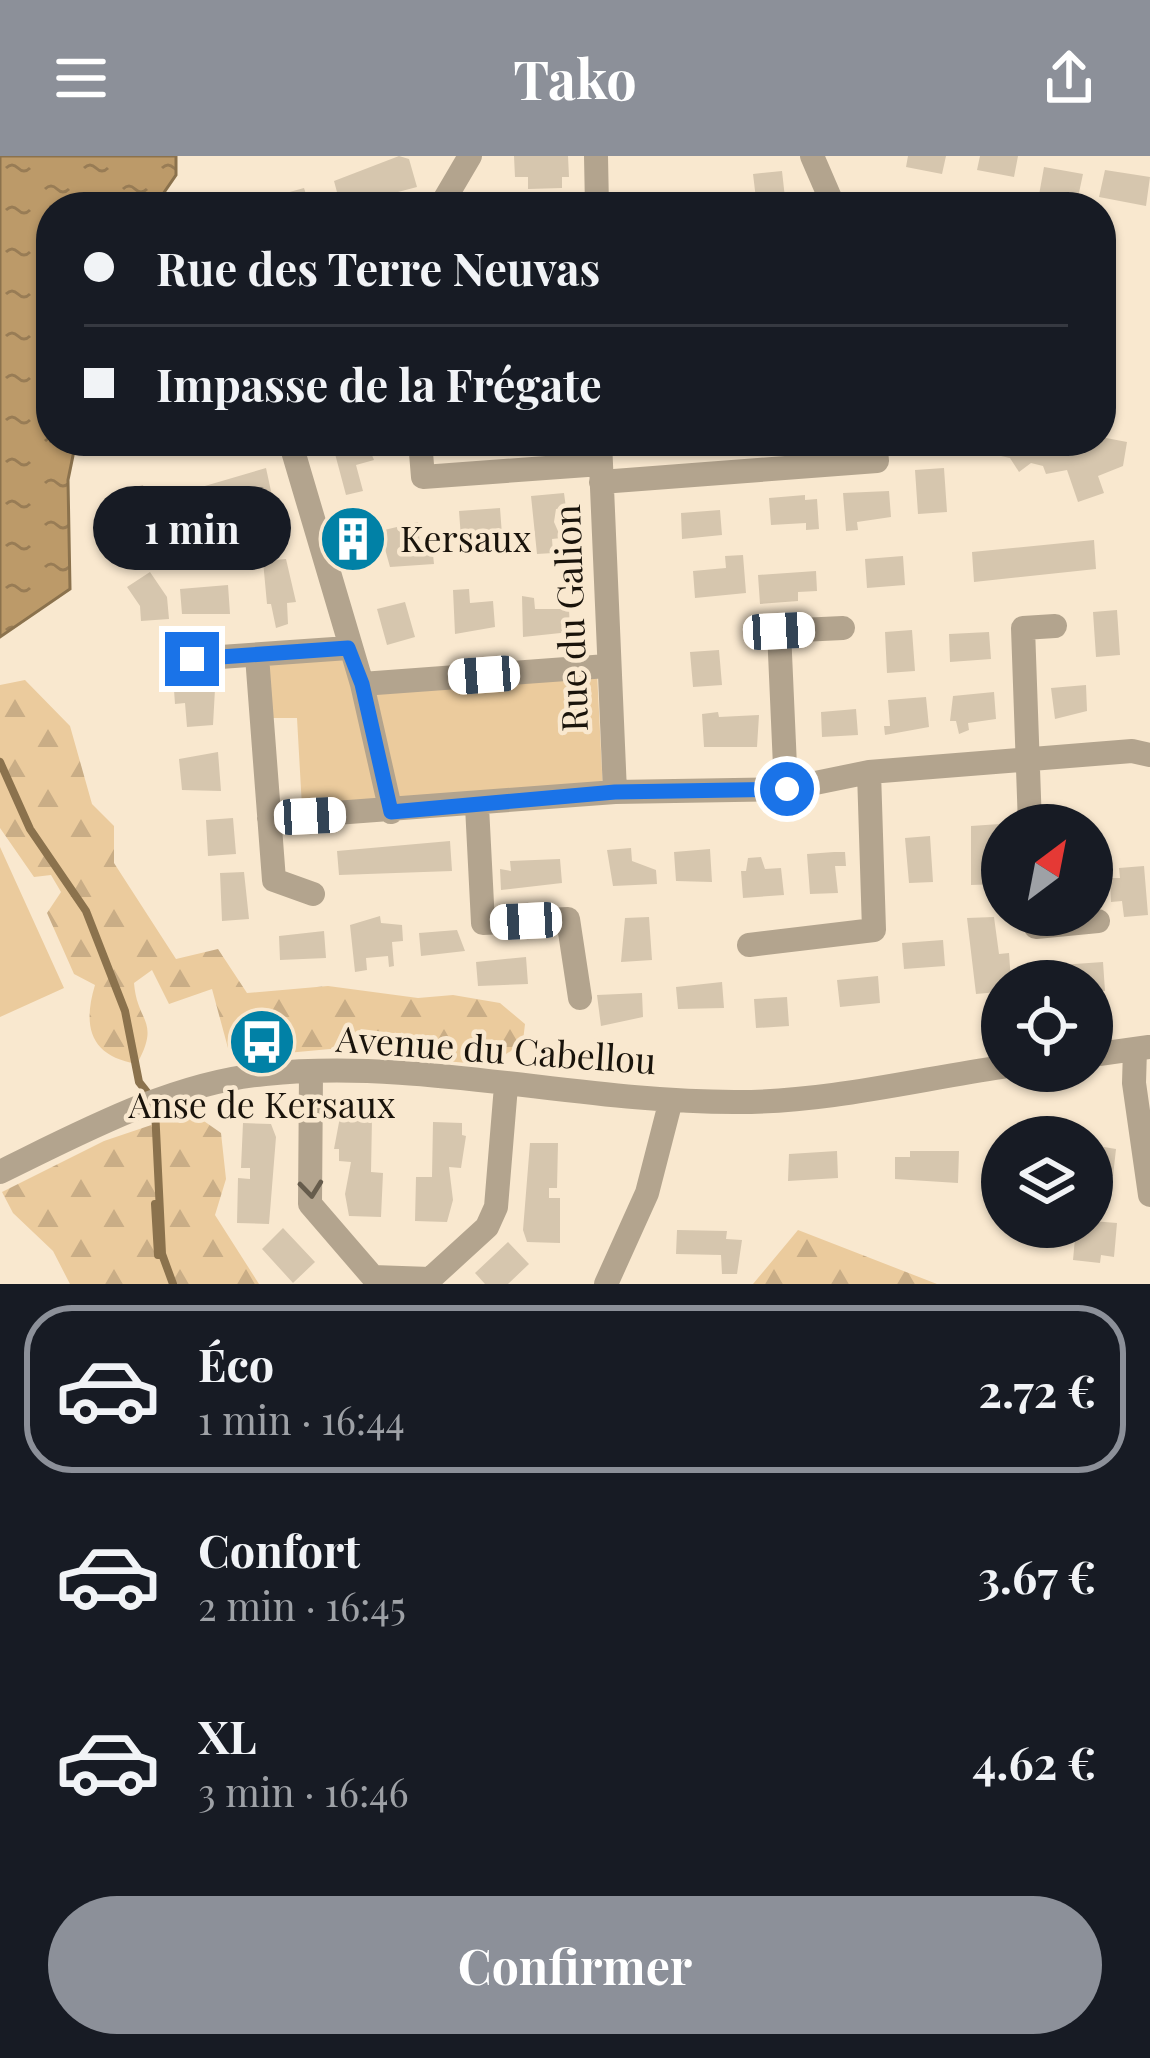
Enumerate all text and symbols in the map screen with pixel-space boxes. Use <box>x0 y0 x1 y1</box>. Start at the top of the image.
text: Tako <box>513 42 637 114</box>
icon: menu <box>48 45 114 111</box>
icon: share <box>1036 45 1102 111</box>
text: Rue des Terre Neuvas <box>156 237 600 297</box>
text: Impasse de la Frégate <box>156 353 602 413</box>
callout: 1 min <box>93 485 291 569</box>
text: 1 min <box>144 502 240 554</box>
building icon: Kersaux <box>318 504 388 574</box>
street label: Rue du Galion <box>541 504 597 733</box>
place label: Kersaux <box>400 513 532 561</box>
car <box>742 611 816 651</box>
route end <box>165 632 219 686</box>
car <box>447 655 521 695</box>
route start <box>760 762 814 816</box>
car <box>273 796 347 836</box>
north arrow <box>981 804 1113 936</box>
map controls <box>981 804 1113 1248</box>
car <box>489 901 563 941</box>
button: locate <box>981 960 1113 1092</box>
bus stop icon: Anse de Kersaux <box>227 1007 297 1077</box>
street label: Avenue du Cabellou <box>334 1013 658 1083</box>
place label: Anse de Kersaux <box>128 1079 396 1127</box>
button: layers <box>981 1116 1113 1248</box>
one-way arrow <box>298 1180 324 1199</box>
text: Éco <box>198 1333 274 1393</box>
icon: car <box>54 1335 162 1443</box>
text: 2.72 € <box>978 1359 1096 1419</box>
text: 1 min · 16:44 <box>198 1393 405 1445</box>
text: Confort <box>198 1519 360 1579</box>
icon: car <box>54 1521 162 1629</box>
text: 3.67 € <box>978 1545 1096 1605</box>
text: 2 min · 16:45 <box>198 1579 406 1631</box>
text: XL <box>198 1705 257 1765</box>
icon: car <box>54 1707 162 1815</box>
text: 4.62 € <box>973 1731 1096 1791</box>
text: 3 min · 16:46 <box>198 1765 409 1817</box>
button: Confirmer <box>48 1896 1102 2034</box>

